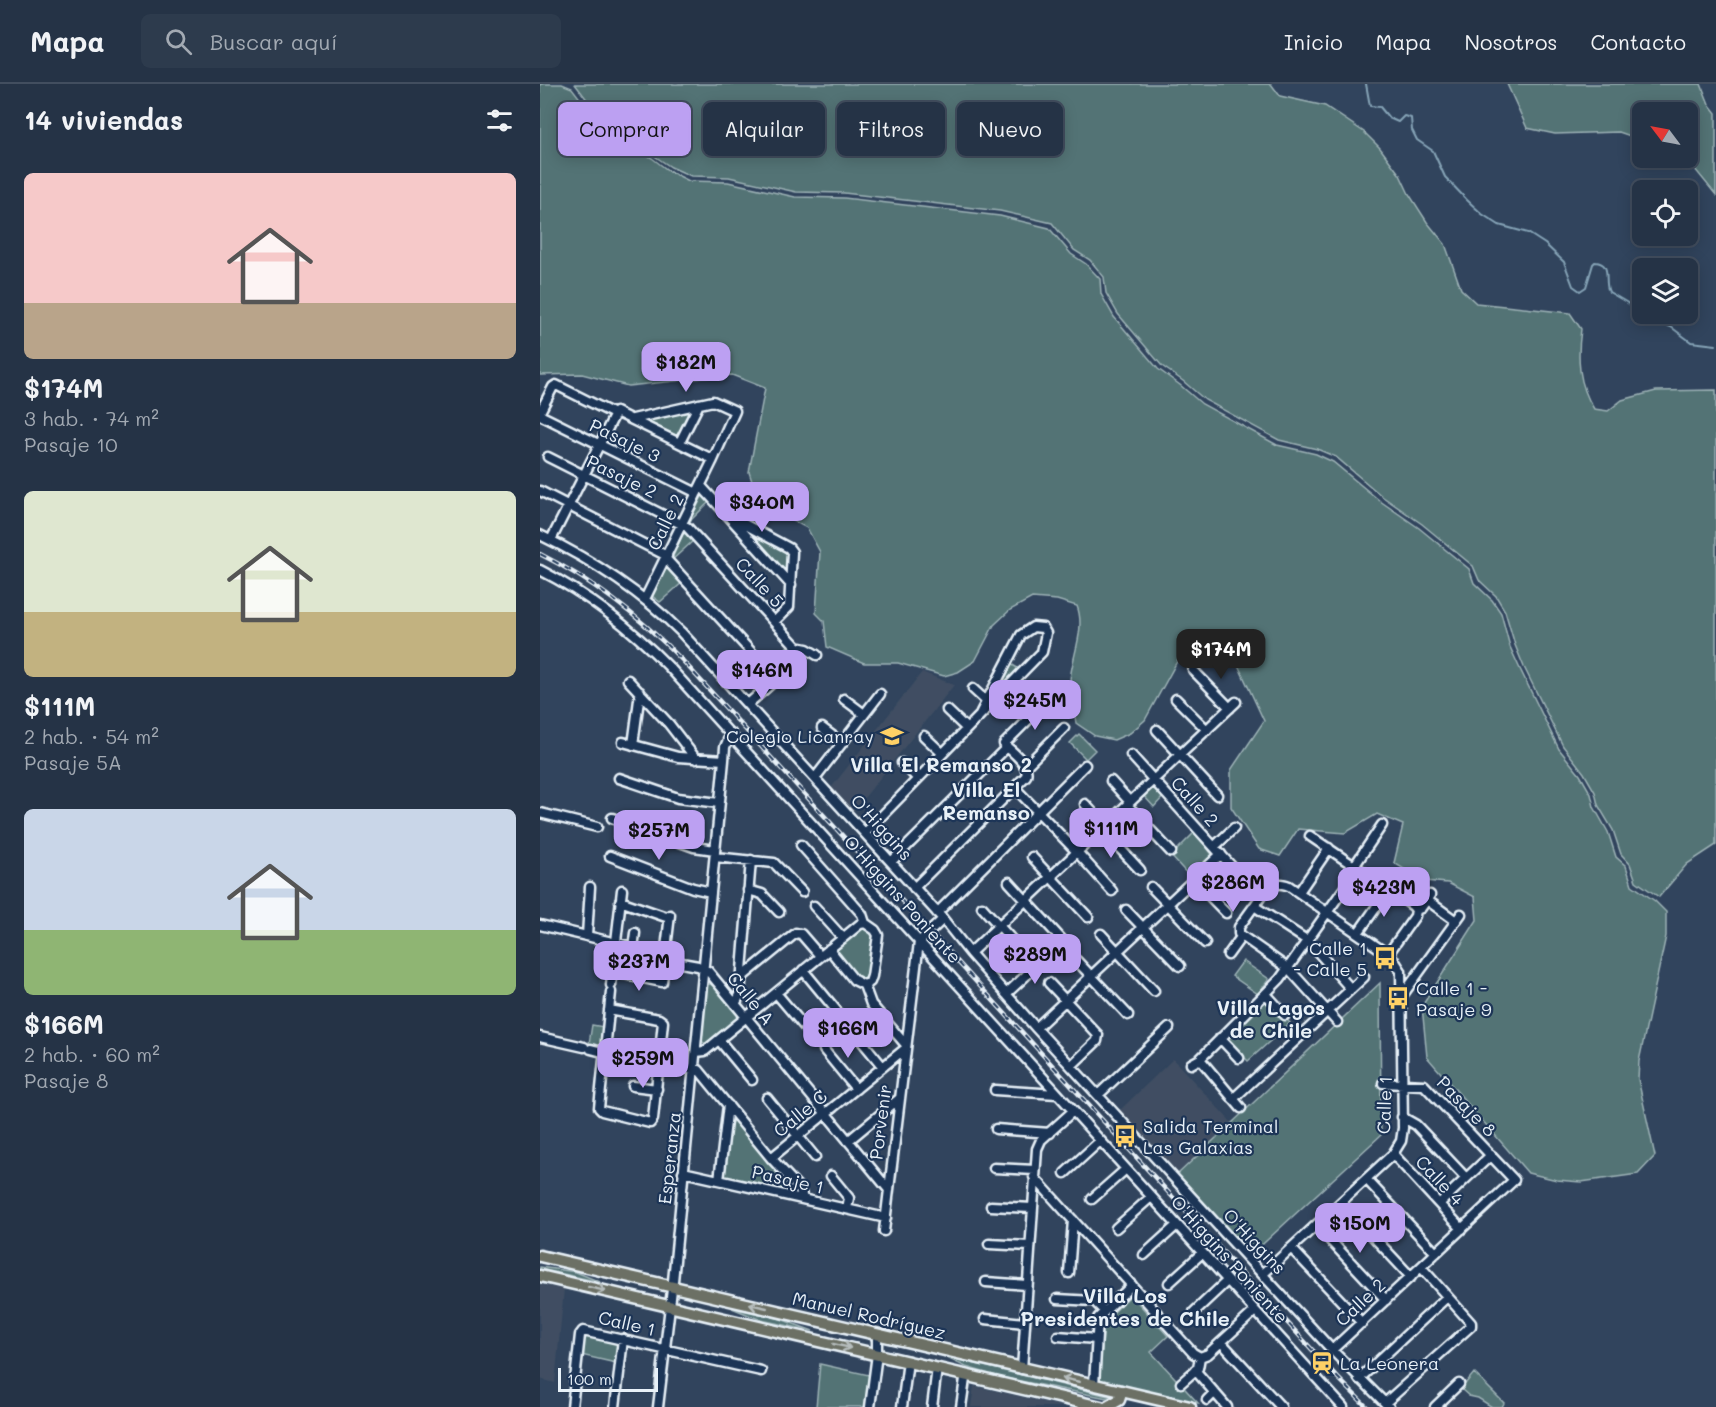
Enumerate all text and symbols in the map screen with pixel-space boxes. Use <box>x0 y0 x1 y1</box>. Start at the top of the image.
search box <box>141 14 561 68</box>
text: Mapa <box>30 23 105 59</box>
icon: search <box>162 25 195 58</box>
text: Buscar aquí <box>210 27 338 56</box>
text: Inicio <box>1284 28 1343 55</box>
text: Mapa <box>1376 28 1431 55</box>
text: Nosotros <box>1464 28 1558 55</box>
text: Contacto <box>1591 28 1686 55</box>
chip: Comprar <box>558 102 691 156</box>
chip: Alquilar <box>703 102 825 156</box>
chip: Filtros <box>837 102 945 156</box>
chip: Nuevo <box>957 102 1063 156</box>
north arrow <box>1632 102 1698 168</box>
map controls <box>1632 102 1698 324</box>
text: 14 viviendas <box>24 103 183 137</box>
icon: filters <box>483 104 516 137</box>
button: locate <box>1632 180 1698 246</box>
icon: home <box>216 212 324 320</box>
button: layers <box>1632 258 1698 324</box>
pin: $182M <box>644 342 728 393</box>
text: $182M <box>656 348 716 374</box>
text: $174M <box>24 371 104 405</box>
text: 3 hab. · 74 m² <box>24 405 159 431</box>
street label: Pasaje 3 <box>586 413 664 467</box>
text: Pasaje 10 <box>24 431 118 457</box>
street label: Pasaje 2 <box>583 449 661 503</box>
pin: $340M <box>720 482 804 533</box>
text: $340M <box>729 488 795 514</box>
street label: Calle 2 <box>641 490 689 554</box>
icon: home <box>216 530 324 638</box>
street label: Calle 5 <box>731 552 789 612</box>
pin: $174M <box>1179 629 1263 680</box>
text: $174M <box>1190 635 1252 661</box>
pin: $146M <box>720 650 804 701</box>
text: $146M <box>731 656 793 682</box>
pin: $245M <box>993 680 1077 731</box>
text: $245M <box>1003 686 1067 712</box>
text: $111M <box>24 689 96 723</box>
text: 2 hab. · 54 m² <box>24 723 159 749</box>
school or university icon: Colegio Licanray <box>879 723 905 749</box>
place label: Colegio Licanray <box>726 724 874 748</box>
text: Pasaje 5A <box>24 749 122 775</box>
district label: Villa El Remanso 2 <box>850 751 1032 777</box>
street label: Calle 2 <box>1166 771 1224 831</box>
district label: Villa El Remanso <box>942 776 1030 825</box>
street label: O'Higgins <box>846 789 918 865</box>
pin: $111M <box>1069 808 1153 859</box>
pin: $257M <box>617 810 701 861</box>
text: $111M <box>1083 814 1139 840</box>
text: $257M <box>628 816 690 842</box>
street label: O'Higgins Poniente <box>839 830 967 968</box>
icon: home <box>216 848 324 956</box>
pin: $286M <box>1191 862 1275 913</box>
pin: $423M <box>1342 867 1426 918</box>
text: $286M <box>1201 868 1265 894</box>
text: $423M <box>1352 873 1416 899</box>
pin: $289M <box>993 934 1077 985</box>
place label: Calle 1 - Calle 5 <box>1293 936 1367 981</box>
text: $289M <box>1003 940 1067 966</box>
pin: $237M <box>597 941 681 992</box>
bus stop icon: Calle 1 - Calle 5 <box>1372 945 1398 971</box>
text: $237M <box>608 947 670 973</box>
street label: Calle A <box>722 966 780 1030</box>
place label: Calle 1 - Pasaje 9 <box>1416 976 1492 1021</box>
bus stop icon: Calle 1 - Pasaje 9 <box>1385 985 1411 1011</box>
district label: Villa Lagos de Chile <box>1217 994 1325 1043</box>
text: $166M <box>24 1007 104 1041</box>
pin: $166M <box>806 1008 890 1059</box>
text: $166M <box>817 1014 879 1040</box>
pin: $259M <box>601 1038 685 1089</box>
text: 2 hab. · 60 m² <box>24 1041 160 1067</box>
text: $259M <box>611 1044 675 1070</box>
text: Pasaje 8 <box>24 1067 108 1093</box>
street label: Pasaje 8 <box>1432 1070 1502 1142</box>
street label: Calle 1 <box>1371 1076 1397 1134</box>
street label: Porvenir <box>863 1083 897 1161</box>
street label: Calle C <box>768 1084 832 1142</box>
street label: Esperanza <box>652 1111 686 1205</box>
place label: Salida Terminal Las Galaxias <box>1143 1114 1279 1159</box>
bus stop icon: Salida Terminal Las Galaxias <box>1112 1123 1138 1149</box>
street label: Calle 4 <box>1411 1150 1470 1211</box>
street label: Pasaje 1 <box>750 1159 826 1199</box>
street label: O'Higgins Poniente <box>1166 1190 1294 1328</box>
street label: O'Higgins <box>1218 1203 1292 1279</box>
pin: $150M <box>1318 1203 1402 1254</box>
text: $150M <box>1329 1209 1391 1235</box>
street label: Calle 2 <box>1330 1273 1390 1331</box>
district label: Villa Los Presidentes de Chile <box>1020 1282 1230 1331</box>
one-way arrow <box>587 1284 606 1296</box>
street label: Manuel Rodríguez <box>790 1286 948 1344</box>
one-way arrow <box>749 1300 769 1311</box>
street label: Calle 1 <box>596 1305 658 1341</box>
one-way arrow <box>832 1341 852 1352</box>
station icon: La Leonera <box>1309 1350 1335 1376</box>
place label: La Leonera <box>1340 1351 1439 1375</box>
scale bar <box>558 1365 658 1392</box>
text: 100 m <box>567 1368 612 1389</box>
one-way arrow <box>1062 1374 1081 1385</box>

